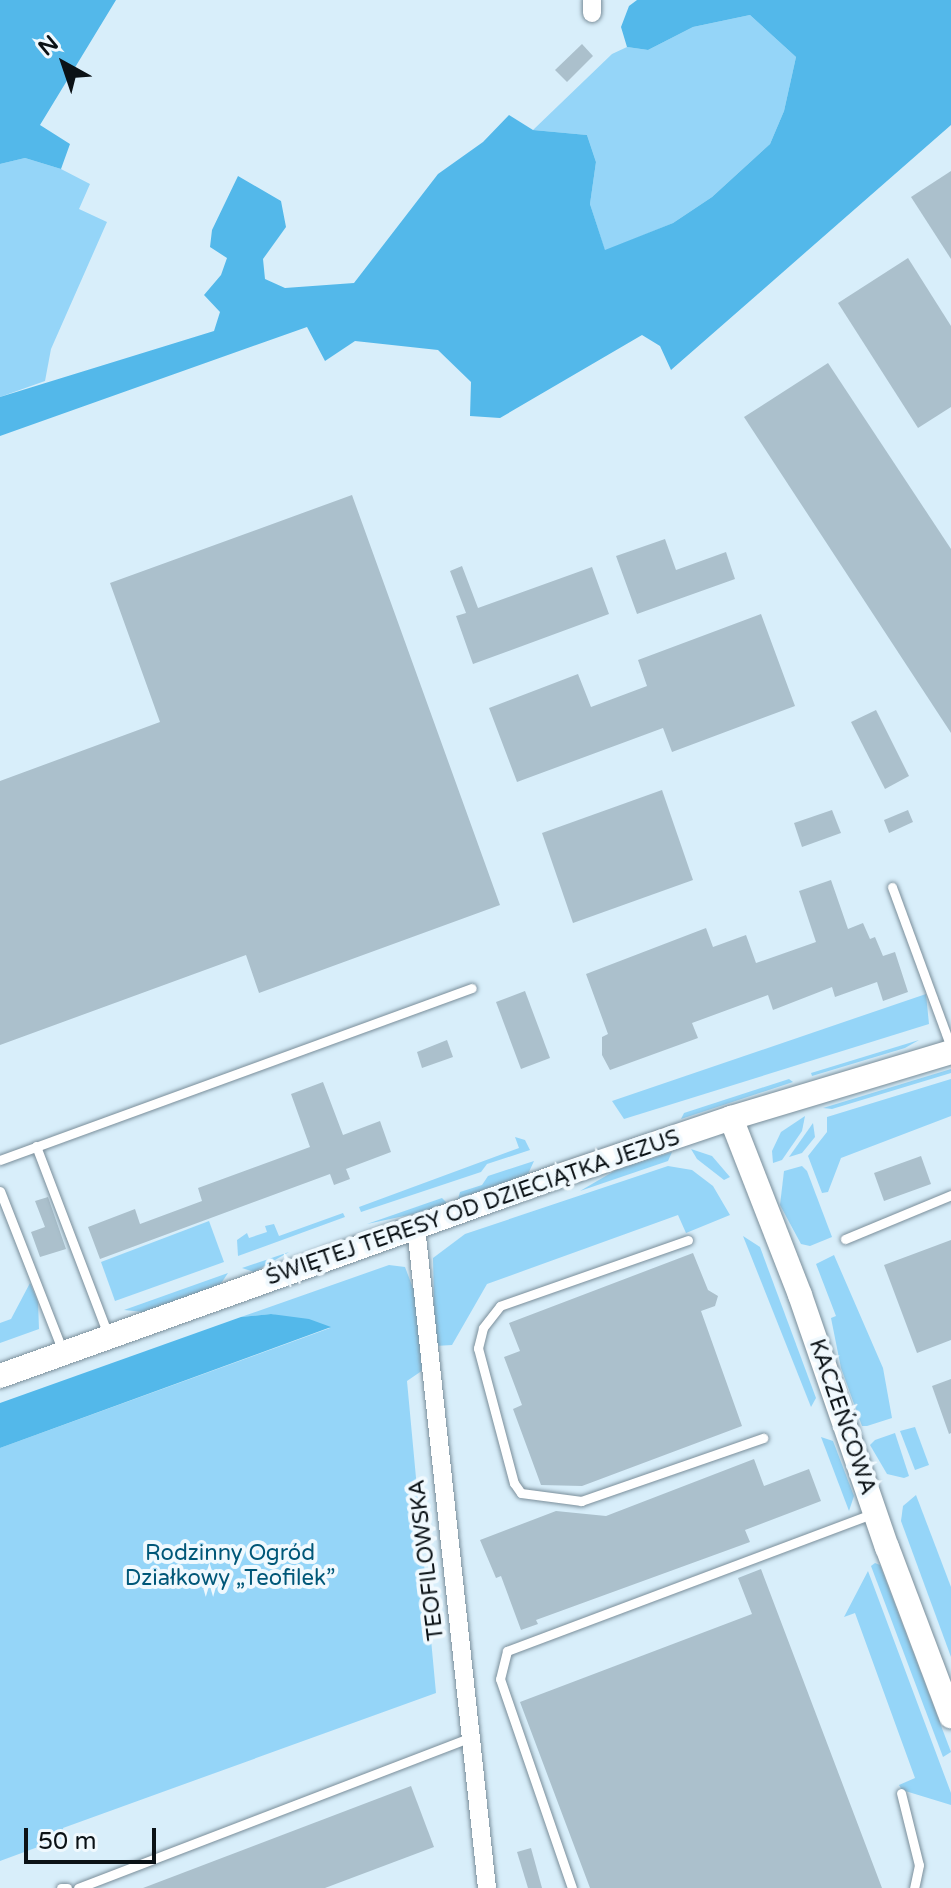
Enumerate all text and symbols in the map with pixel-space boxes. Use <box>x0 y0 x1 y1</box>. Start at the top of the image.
north arrow <box>24 24 104 104</box>
text: N <box>33 30 64 61</box>
street label: ŚWIĘTEJ TERESY OD DZIECIĄTKA JEZUS <box>263 1125 683 1291</box>
street label: KACZEŃCOWA <box>803 1336 881 1498</box>
street label: TEOFILOWSKA <box>404 1478 450 1642</box>
park label: Rodzinny Ogród Działkowy „Teofilek” <box>125 1540 335 1592</box>
scale bar <box>28 1812 160 1862</box>
text: 50 m <box>38 1827 96 1856</box>

